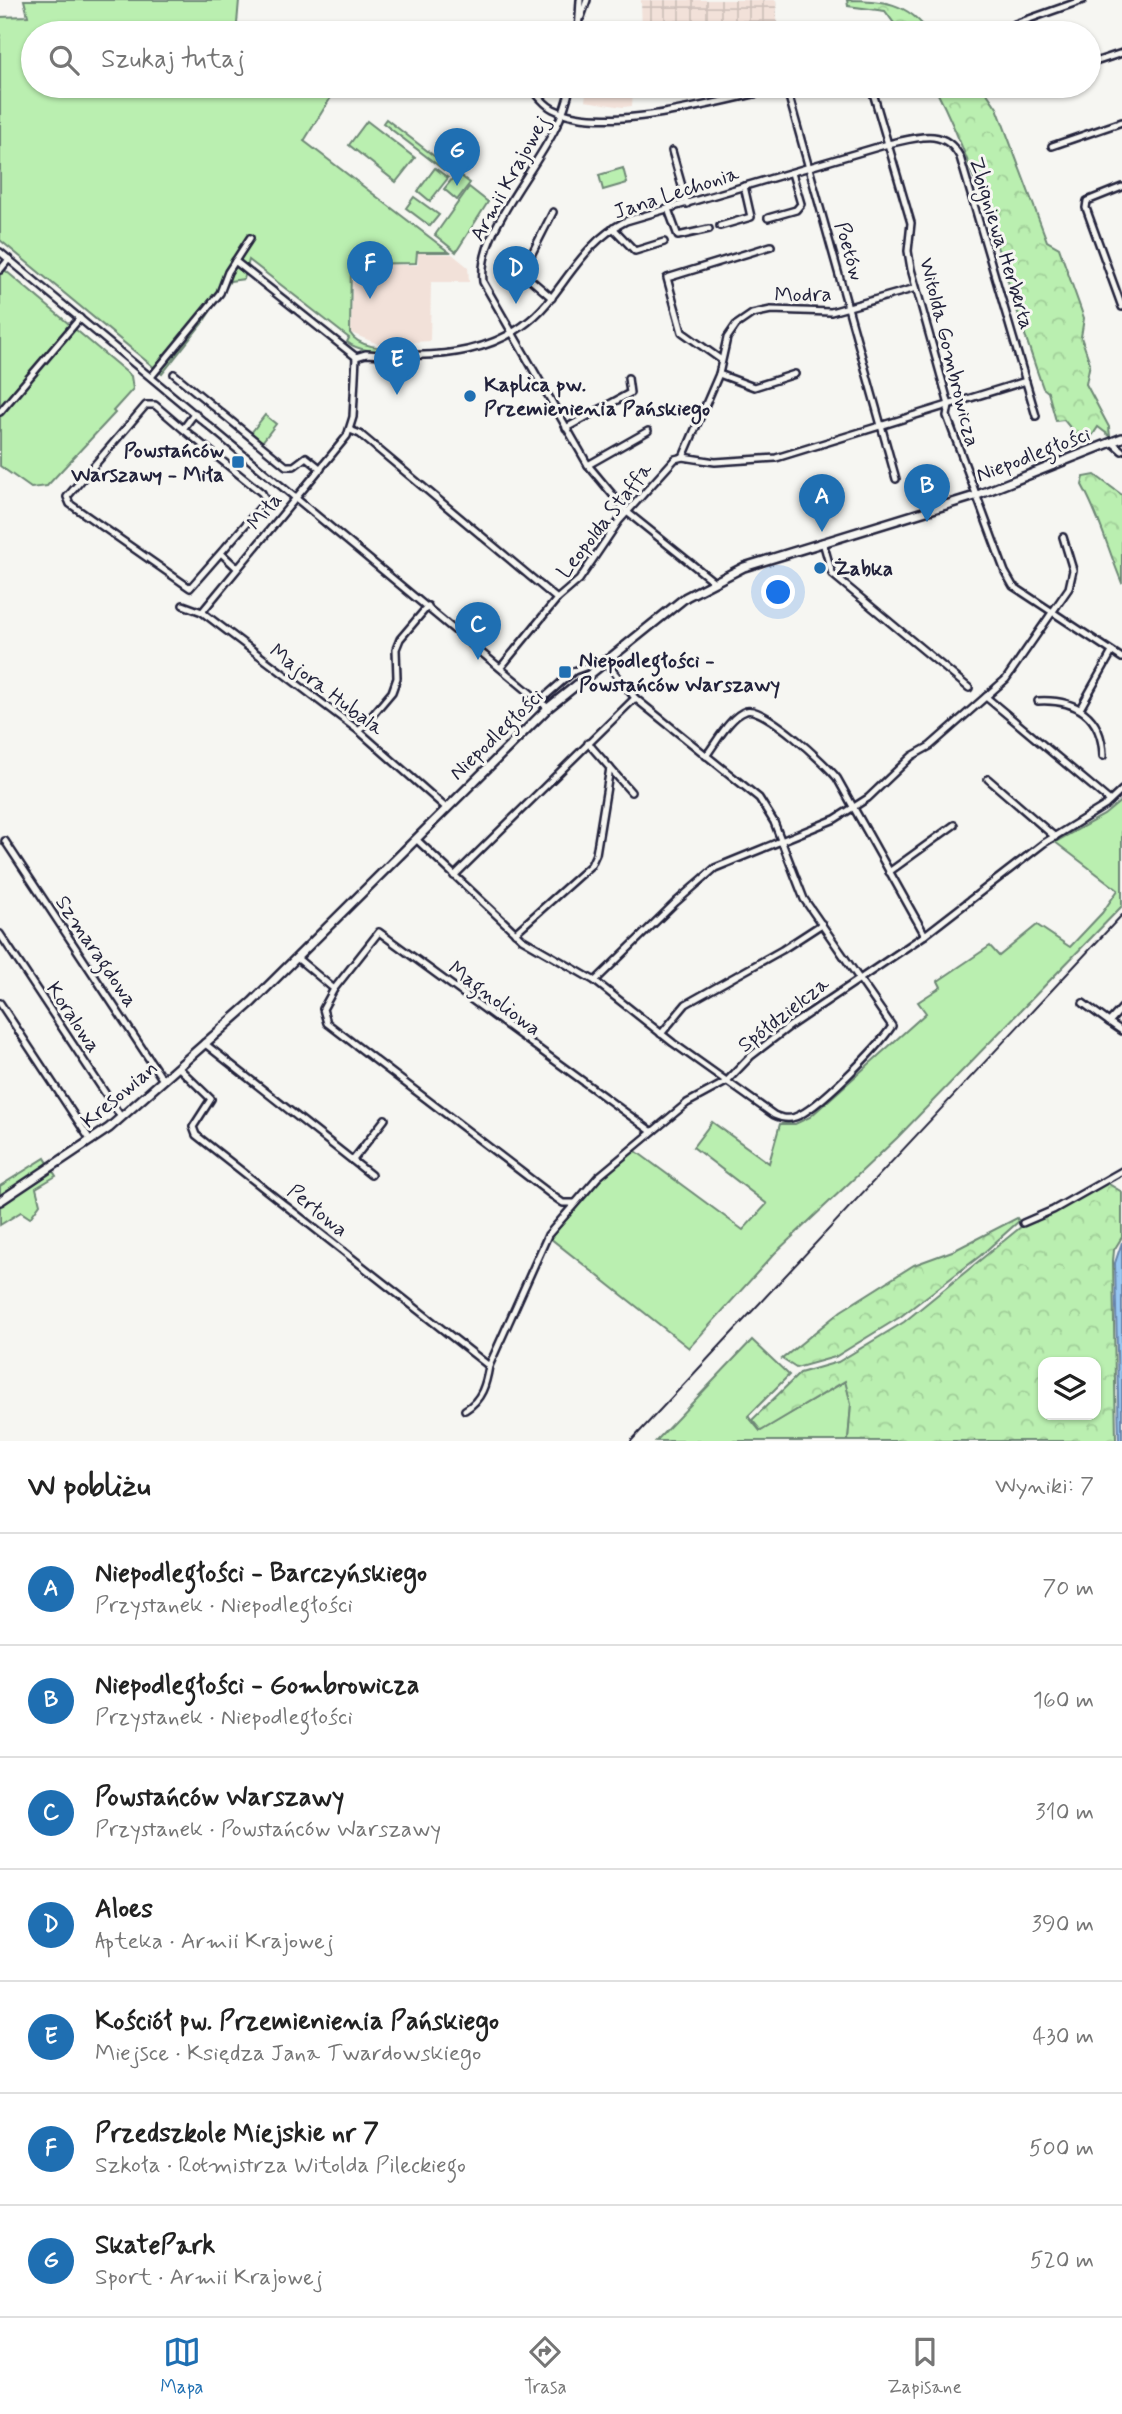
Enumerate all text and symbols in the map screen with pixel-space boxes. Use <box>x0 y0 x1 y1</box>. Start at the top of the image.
search box <box>21 21 1101 98</box>
icon: search <box>45 41 83 79</box>
text: Szukaj tutaj <box>101 43 245 77</box>
street label: Armii Krajowej <box>464 111 556 246</box>
pin: G <box>434 128 480 186</box>
street label: Zbigniewa Herberta <box>961 154 1041 333</box>
street label: Jana Lechonia <box>610 159 743 226</box>
street label: Poetów <box>827 219 871 284</box>
pin: F <box>347 241 393 299</box>
pin: D <box>493 246 539 304</box>
street label: Witolda Gombrowicza <box>912 255 986 450</box>
street label: Modra <box>774 281 832 309</box>
pin: E <box>374 337 420 395</box>
place label: Kaplica pw. Przemienienia Pańskiego <box>484 371 710 425</box>
marker: Kaplica pw. Przemienienia Pańskiego <box>462 388 478 404</box>
street label: Niepodległości <box>972 420 1096 491</box>
place label: Powstańców Warszawy - Miła <box>70 437 224 489</box>
marker: Powstańców Warszawy - Miła <box>230 454 246 470</box>
street label: Leopolda Staffa <box>551 457 659 584</box>
pin: B <box>904 464 950 522</box>
pin: A <box>799 474 845 532</box>
street label: Miła <box>241 487 289 536</box>
place label: Żabka <box>834 555 893 583</box>
marker: Żabka <box>812 560 828 576</box>
your location <box>761 575 795 609</box>
pin: C <box>455 602 501 660</box>
street label: Majora Hubala <box>263 638 390 742</box>
place label: Niepodległości - Powstańców Warszawy <box>579 647 780 699</box>
marker: Niepodległości - Powstańców Warszawy <box>557 664 573 680</box>
street label: Niepodległości <box>444 683 551 788</box>
street label: Szmaragdowa <box>47 890 144 1014</box>
street label: Magnoliowa <box>441 955 547 1045</box>
street label: Spółdzielcza <box>732 970 835 1059</box>
street label: Koralowa <box>39 977 107 1058</box>
street label: Kresowian <box>75 1054 164 1135</box>
street label: Perłowa <box>281 1178 354 1244</box>
map controls <box>1038 1357 1101 1420</box>
button: layers <box>1038 1357 1101 1420</box>
text: W pobliżu <box>28 1467 151 1506</box>
text: Wyniki: 7 <box>995 1472 1094 1502</box>
text: Niepodległości - Barczyńskiego <box>95 1557 427 1591</box>
text: A <box>43 1574 59 1604</box>
text: 70 m <box>1042 1574 1094 1604</box>
text: Przystanek · Niepodległości <box>95 1591 353 1621</box>
text: Niepodległości - Gombrowicza <box>95 1669 419 1703</box>
text: B <box>44 1686 58 1716</box>
text: 160 m <box>1033 1686 1094 1716</box>
text: Przystanek · Niepodległości <box>95 1703 353 1733</box>
text: Powstańców Warszawy <box>95 1781 344 1815</box>
text: C <box>43 1798 59 1828</box>
text: 310 m <box>1035 1798 1094 1828</box>
text: Przystanek · Powstańców Warszawy <box>95 1815 441 1845</box>
text: Aloes <box>95 1893 153 1927</box>
text: D <box>43 1910 59 1940</box>
text: 390 m <box>1032 1910 1094 1940</box>
text: Apteka · Armii Krajowej <box>95 1927 334 1957</box>
text: Kościół pw. Przemienienia Pańskiego <box>95 2005 499 2039</box>
text: E <box>44 2022 58 2052</box>
text: 430 m <box>1033 2022 1094 2052</box>
text: Miejsce · Księdza Jana Twardowskiego <box>95 2039 481 2069</box>
text: Przedszkole Miejskie nr 7 <box>95 2117 379 2151</box>
text: F <box>45 2134 57 2164</box>
text: 500 m <box>1029 2134 1094 2164</box>
text: Szkoła · Rotmistrza Witolda Pileckiego <box>95 2151 466 2181</box>
text: SkatePark <box>95 2229 215 2263</box>
text: G <box>43 2246 59 2276</box>
text: 520 m <box>1030 2246 1094 2276</box>
text: Sport · Armii Krajowej <box>95 2263 323 2293</box>
tab: Mapa <box>160 2333 204 2400</box>
tab: Trasa <box>524 2333 567 2400</box>
tab: Zapisane <box>887 2333 962 2400</box>

